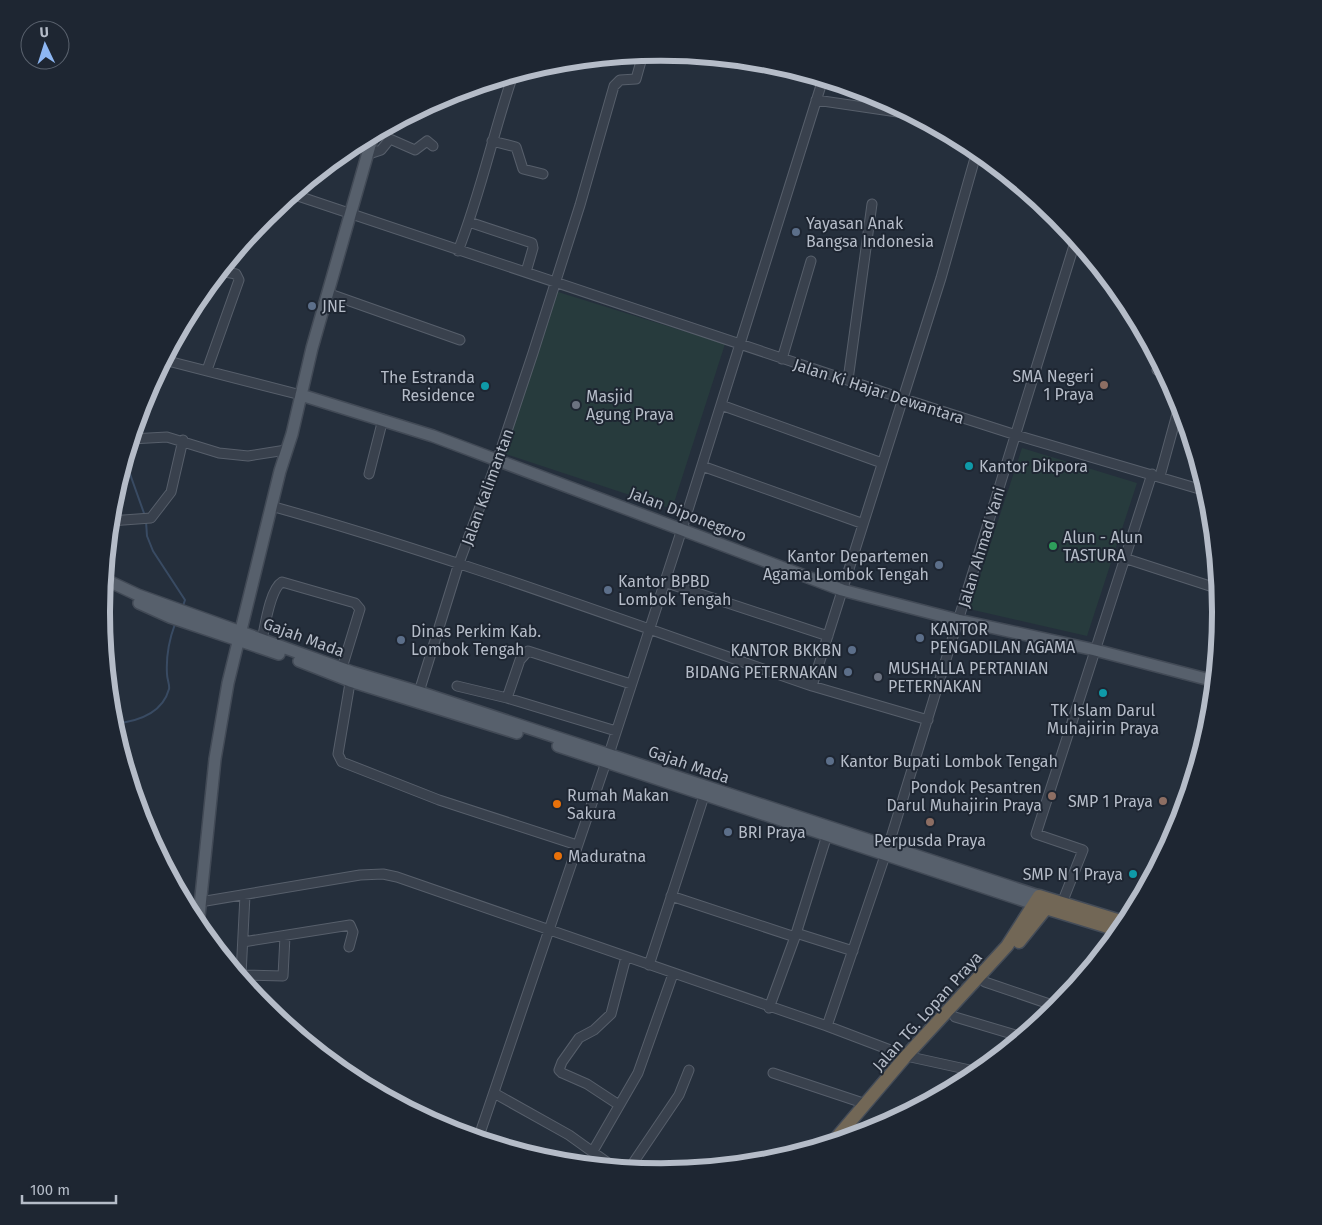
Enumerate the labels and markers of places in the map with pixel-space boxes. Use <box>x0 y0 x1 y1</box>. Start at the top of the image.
place label: Yayasan Anak Bangsa Indonesia <box>806 214 934 251</box>
marker: Yayasan Anak Bangsa Indonesia <box>790 226 802 238</box>
place label: JNE <box>322 297 346 316</box>
marker: JNE <box>306 300 318 312</box>
place label: SMA Negeri 1 Praya <box>1012 367 1094 404</box>
place label: The Estranda Residence <box>381 368 475 405</box>
marker: SMA Negeri 1 Praya <box>1098 379 1110 391</box>
marker: The Estranda Residence <box>479 380 491 392</box>
place label: Masjid Agung Praya <box>586 387 674 424</box>
marker: Masjid Agung Praya <box>570 399 582 411</box>
place label: Kantor Dikpora <box>979 457 1088 476</box>
marker: Kantor Dikpora <box>963 460 975 472</box>
place label: Alun - Alun TASTURA <box>1063 528 1143 565</box>
marker: Alun - Alun TASTURA <box>1047 540 1059 552</box>
place label: Kantor Departemen Agama Lombok Tengah <box>763 547 929 584</box>
marker: Kantor Departemen Agama Lombok Tengah <box>933 559 945 571</box>
place label: Kantor BPBD Lombok Tengah <box>618 572 732 609</box>
marker: Kantor BPBD Lombok Tengah <box>602 584 614 596</box>
place label: KANTOR PENGADILAN AGAMA <box>930 620 1076 657</box>
place label: Dinas Perkim Kab. Lombok Tengah <box>411 622 541 659</box>
marker: KANTOR PENGADILAN AGAMA <box>914 632 926 644</box>
marker: Dinas Perkim Kab. Lombok Tengah <box>395 634 407 646</box>
place label: KANTOR BKKBN <box>731 641 842 660</box>
marker: KANTOR BKKBN <box>846 644 858 656</box>
place label: MUSHALLA PERTANIAN PETERNAKAN <box>888 659 1049 696</box>
place label: BIDANG PETERNAKAN <box>685 663 838 682</box>
marker: BIDANG PETERNAKAN <box>842 666 854 678</box>
marker: MUSHALLA PERTANIAN PETERNAKAN <box>872 671 884 683</box>
marker: TK Islam Darul Muhajirin Praya <box>1097 687 1109 699</box>
place label: TK Islam Darul Muhajirin Praya <box>1047 701 1159 738</box>
place label: Kantor Bupati Lombok Tengah <box>840 752 1058 771</box>
marker: Kantor Bupati Lombok Tengah <box>824 755 836 767</box>
place label: Pondok Pesantren Darul Muhajirin Praya <box>886 778 1042 815</box>
place label: Rumah Makan Sakura <box>567 786 669 823</box>
marker: Pondok Pesantren Darul Muhajirin Praya <box>1046 790 1058 802</box>
place label: SMP 1 Praya <box>1068 792 1153 811</box>
marker: SMP 1 Praya <box>1157 795 1169 807</box>
marker: Rumah Makan Sakura <box>551 798 563 810</box>
marker: Perpusda Praya <box>924 816 936 828</box>
place label: BRI Praya <box>738 823 806 842</box>
marker: BRI Praya <box>722 826 734 838</box>
place label: Perpusda Praya <box>874 831 986 850</box>
place label: Maduratna <box>568 847 646 866</box>
marker: Maduratna <box>552 850 564 862</box>
place label: SMP N 1 Praya <box>1023 865 1123 884</box>
marker: SMP N 1 Praya <box>1127 868 1139 880</box>

